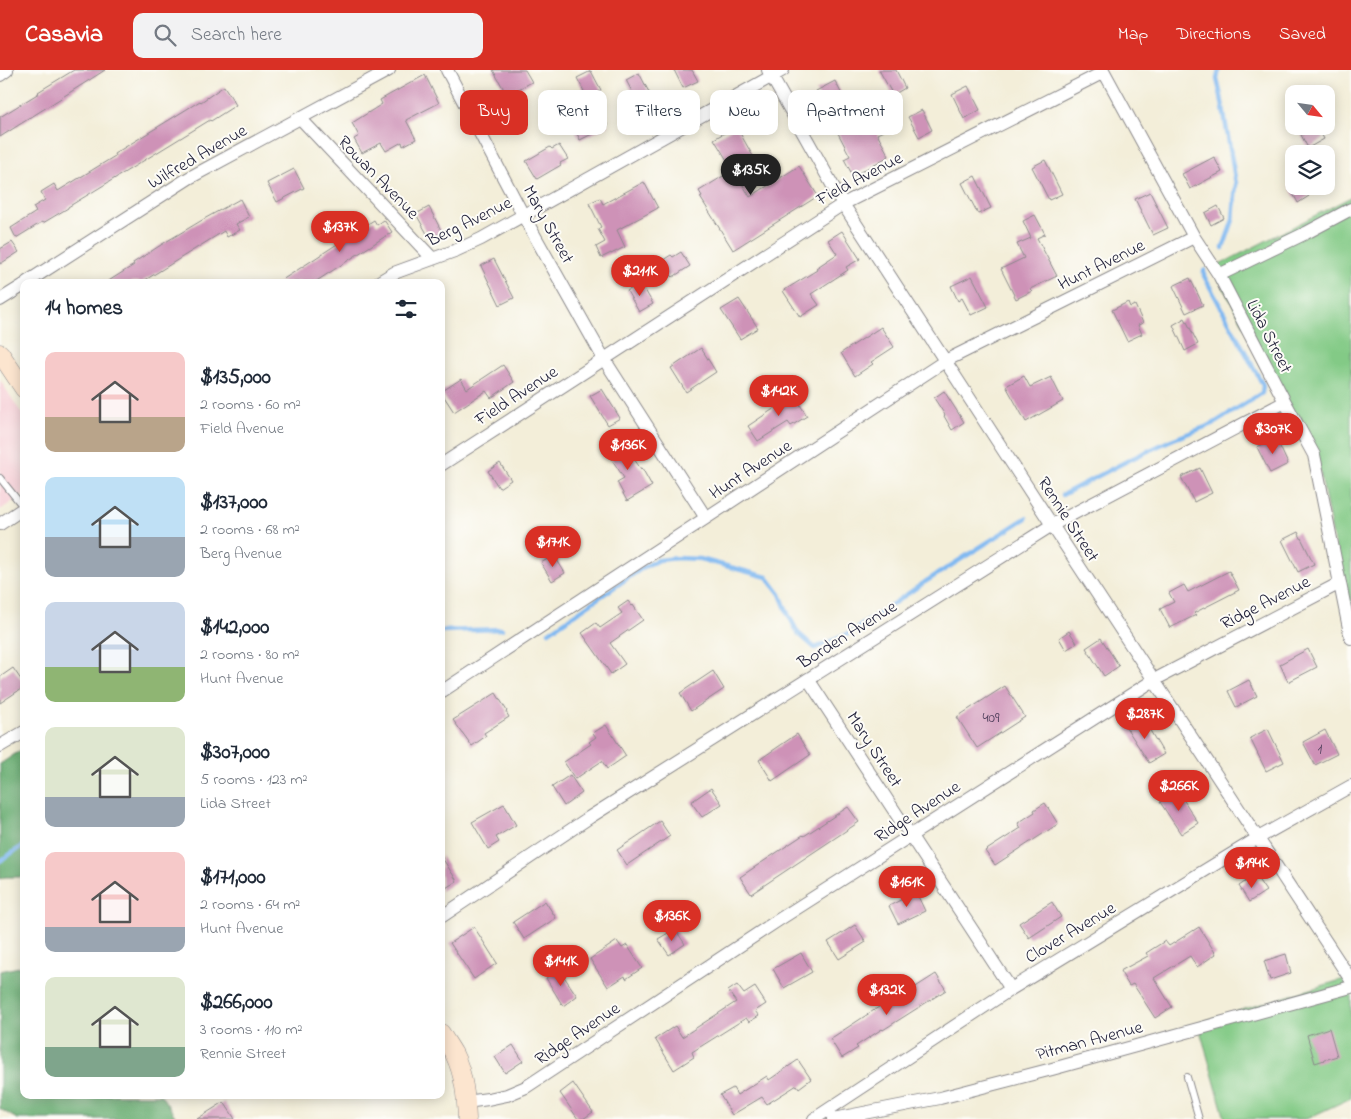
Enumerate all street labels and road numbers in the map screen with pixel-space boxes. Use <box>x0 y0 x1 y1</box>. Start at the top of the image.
street label: Wilfred Avenue <box>143 118 253 197</box>
street label: Rowan Avenue <box>331 130 425 227</box>
street label: Field Avenue <box>811 146 909 214</box>
street label: Mary Street <box>515 181 579 269</box>
street label: Berg Avenue <box>422 191 518 256</box>
street label: Hunt Avenue <box>1054 233 1151 298</box>
street label: Lida Street <box>1239 296 1298 378</box>
street label: Field Avenue <box>470 360 565 434</box>
street label: Hunt Avenue <box>705 434 798 507</box>
street label: Rennie Street <box>1030 472 1105 568</box>
street label: Ridge Avenue <box>1216 570 1317 638</box>
street label: Borden Avenue <box>793 594 903 677</box>
street label: Mary Street <box>839 707 908 793</box>
street label: Ridge Avenue <box>870 775 968 851</box>
street label: Clover Avenue <box>1021 896 1122 971</box>
street label: Ridge Avenue <box>530 996 627 1074</box>
street label: Pitman Avenue <box>1033 1015 1147 1069</box>

